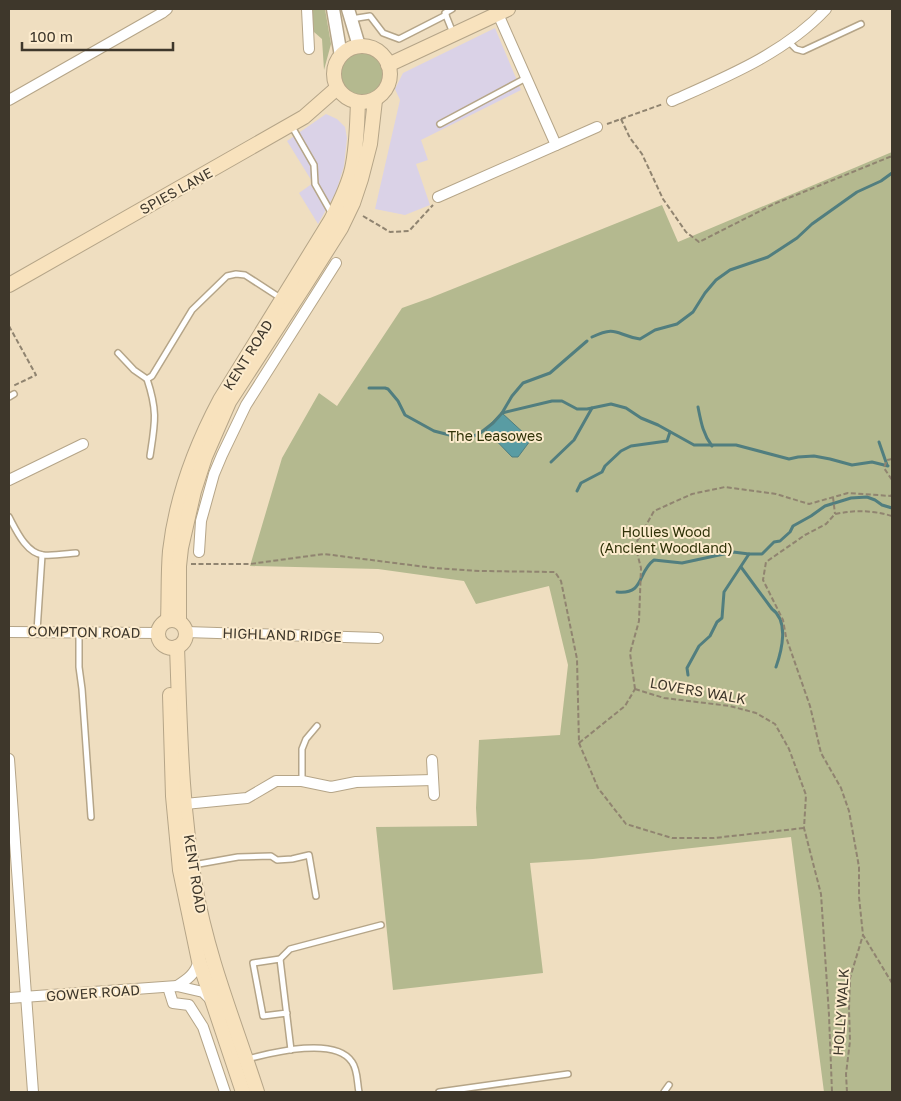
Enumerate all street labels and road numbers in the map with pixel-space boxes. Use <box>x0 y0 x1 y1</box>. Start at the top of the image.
street label: SPIES LANE <box>136 164 215 218</box>
street label: KENT ROAD <box>219 316 276 393</box>
street label: COMPTON ROAD <box>28 622 140 641</box>
street label: HIGHLAND RIDGE <box>222 624 342 645</box>
street label: LOVERS WALK <box>649 674 748 707</box>
street label: KENT ROAD <box>181 833 210 915</box>
street label: HOLLY WALK <box>829 967 852 1056</box>
street label: GOWER ROAD <box>46 981 140 1004</box>

